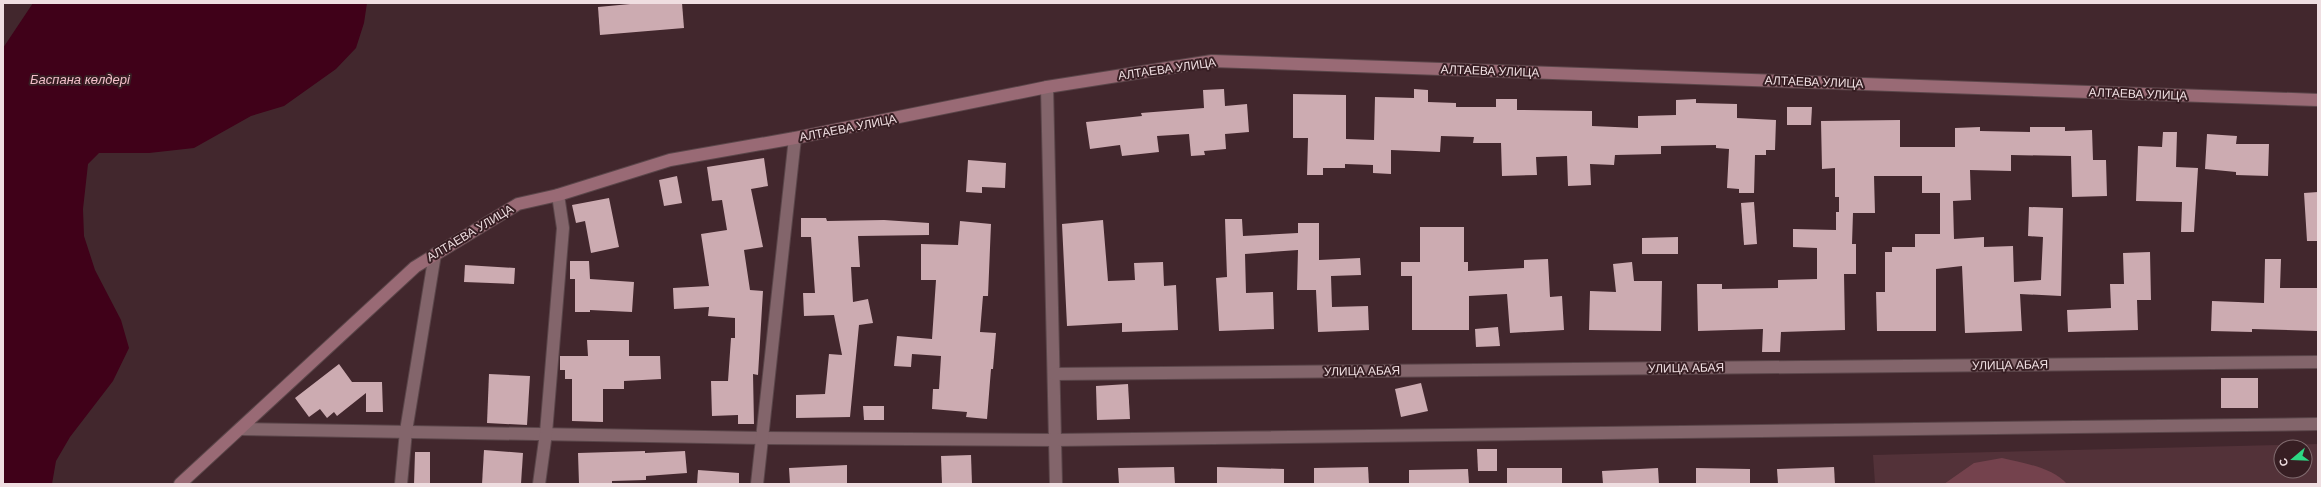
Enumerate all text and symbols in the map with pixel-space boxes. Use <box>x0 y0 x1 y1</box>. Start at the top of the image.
street label: АЛТАЕВА УЛИЦА <box>1117 55 1217 83</box>
street label: АЛТАЕВА УЛИЦА <box>1440 62 1540 80</box>
water label: Баспана көлдері <box>30 72 131 87</box>
street label: АЛТАЕВА УЛИЦА <box>1764 73 1864 91</box>
street label: АЛТАЕВА УЛИЦА <box>2088 85 2188 103</box>
street label: АЛТАЕВА УЛИЦА <box>798 112 898 144</box>
street label: АЛТАЕВА УЛИЦА <box>424 202 516 264</box>
street label: УЛИЦА АБАЯ <box>1972 357 2048 373</box>
street label: УЛИЦА АБАЯ <box>1648 360 1724 376</box>
street label: УЛИЦА АБАЯ <box>1324 363 1400 379</box>
north arrow <box>2273 439 2313 479</box>
text: С <box>2277 456 2291 468</box>

